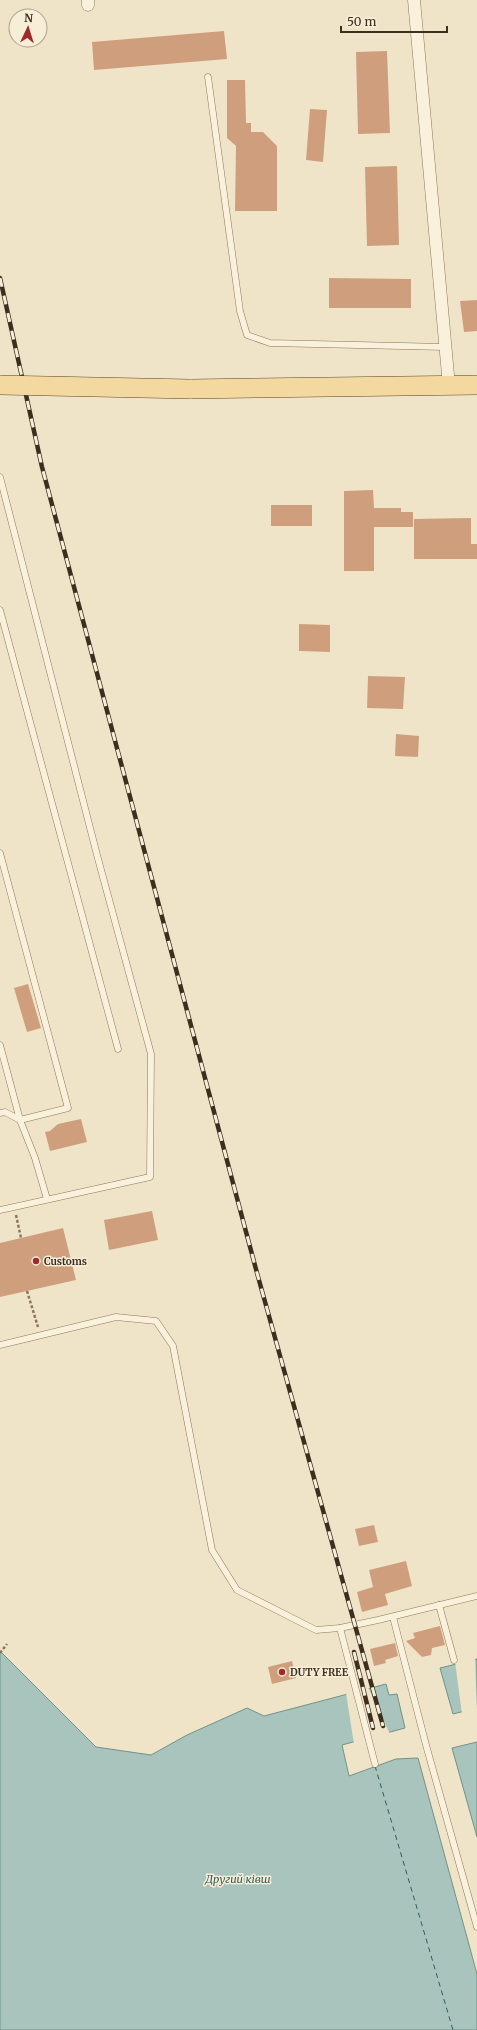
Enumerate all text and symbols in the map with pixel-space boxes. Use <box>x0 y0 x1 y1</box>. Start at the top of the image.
north arrow <box>8 8 48 48</box>
scale bar <box>341 8 447 34</box>
text: N <box>24 11 34 25</box>
text: 50 m <box>347 14 376 29</box>
place label: Customs <box>44 1255 87 1268</box>
marker: Customs <box>31 1256 41 1266</box>
place label: DUTY FREE <box>290 1666 349 1679</box>
marker: DUTY FREE <box>277 1667 287 1677</box>
water label: Другий ківш <box>204 1872 271 1886</box>

